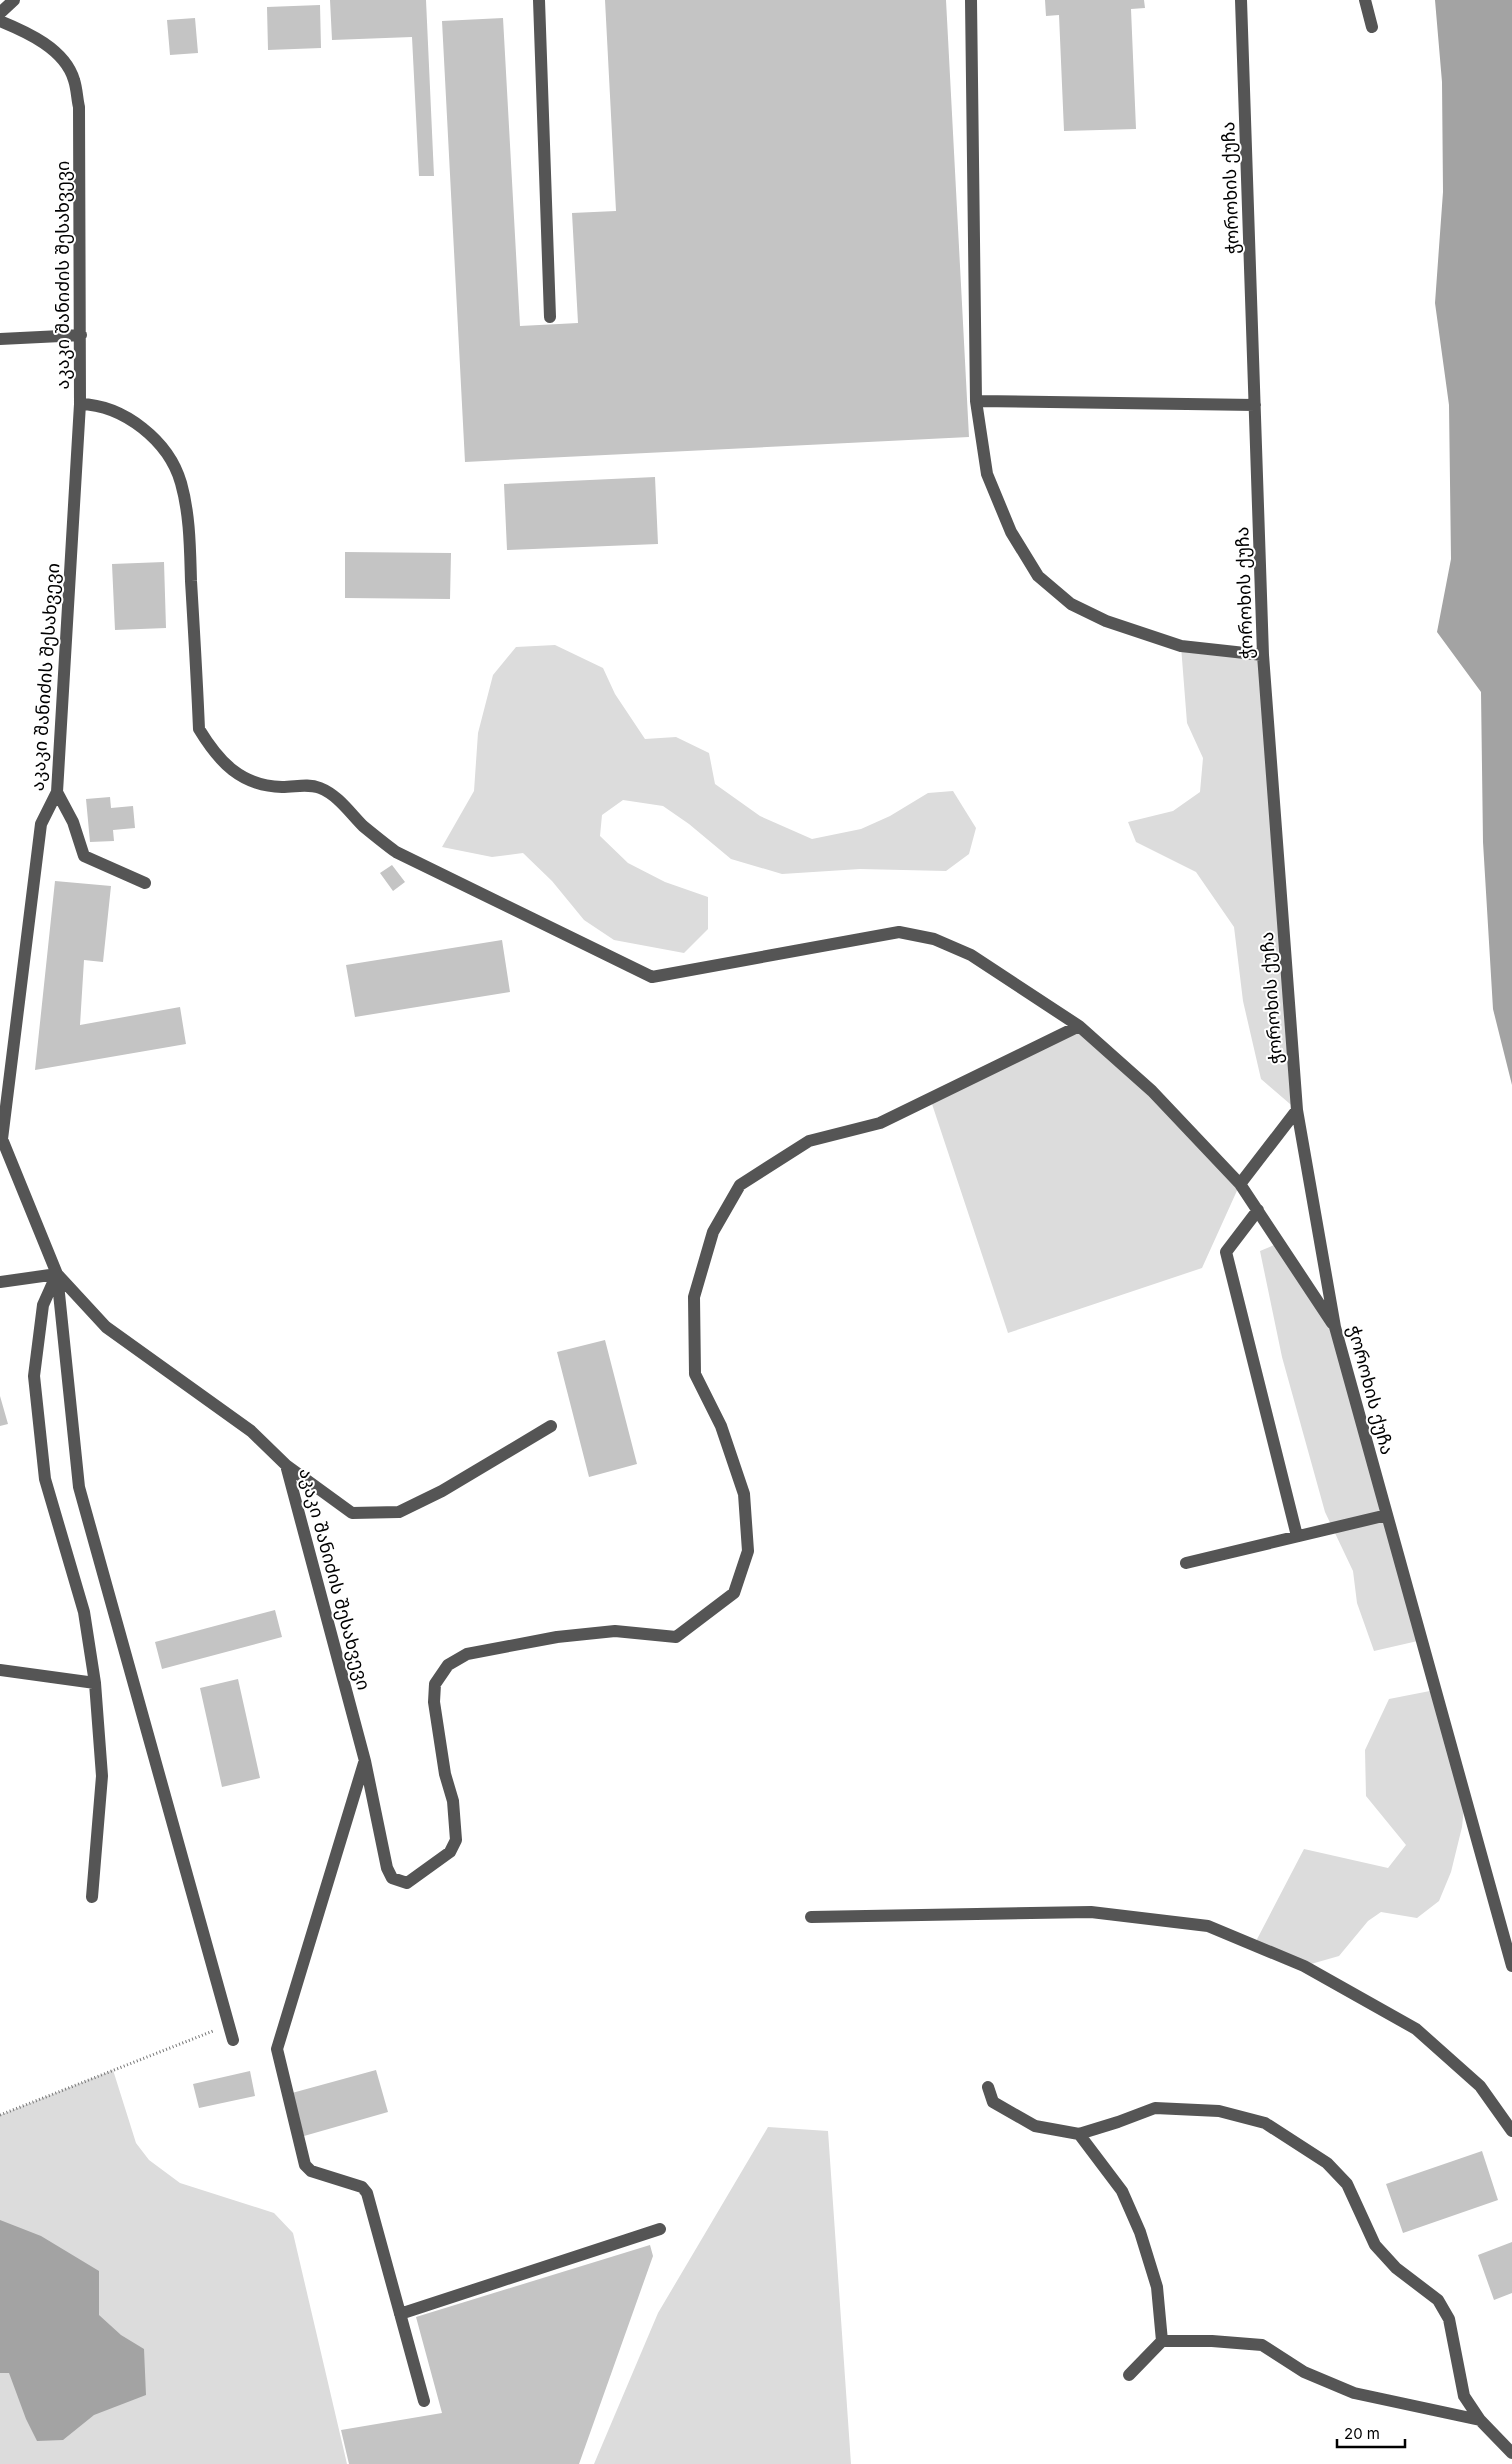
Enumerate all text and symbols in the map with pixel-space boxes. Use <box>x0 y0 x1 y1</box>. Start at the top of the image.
street label: ჭოროხის ქუჩა <box>1217 121 1244 255</box>
street label: აკაკი შანიძის შესახვევი <box>52 161 74 389</box>
street label: ჭოროხის ქუჩა <box>1231 526 1258 660</box>
street label: აკაკი შანიძის შესახვევი <box>27 562 64 792</box>
street label: ჭოროხის ქუჩა <box>1256 931 1287 1065</box>
street label: ჭოროხის ქუჩა <box>1343 1323 1398 1457</box>
street label: აკაკი შანიძის შესახვევი <box>294 1466 375 1692</box>
scale bar <box>1337 2416 1404 2448</box>
text: 20 m <box>1344 2424 1380 2443</box>

